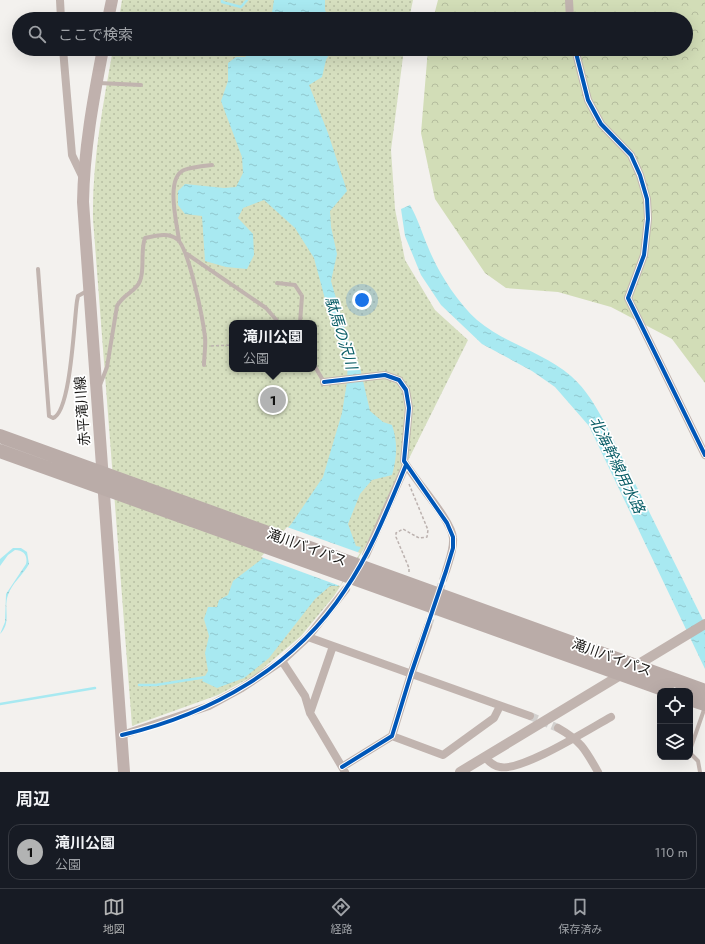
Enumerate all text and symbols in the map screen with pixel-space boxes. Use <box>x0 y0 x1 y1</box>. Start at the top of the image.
search box <box>12 12 693 56</box>
icon: search <box>26 23 48 45</box>
text: ここで検索 <box>58 24 133 46</box>
your location <box>352 290 372 310</box>
water label: 駄馬の沢川 <box>320 294 363 374</box>
popup <box>229 320 317 372</box>
text: 滝川公園 <box>243 326 303 348</box>
text: 公園 <box>243 349 269 368</box>
street label: 赤平滝川線 <box>70 375 94 447</box>
pin: 1 <box>260 385 286 415</box>
water label: 北海幹線用水路 <box>584 413 651 519</box>
street label: 滝川バイパス <box>264 523 350 571</box>
street label: 滝川バイパス <box>569 633 655 681</box>
map controls <box>657 688 693 760</box>
button: locate <box>657 688 693 724</box>
button: layers <box>657 724 693 760</box>
text: 周辺 <box>16 787 50 811</box>
text: 滝川公園 <box>55 832 115 854</box>
text: 1 <box>27 843 33 862</box>
text: 110 m <box>654 843 688 862</box>
text: 公園 <box>55 855 81 874</box>
tab: 地図 <box>103 896 125 937</box>
tab: 経路 <box>330 896 352 937</box>
tab: 保存済み <box>558 896 602 937</box>

